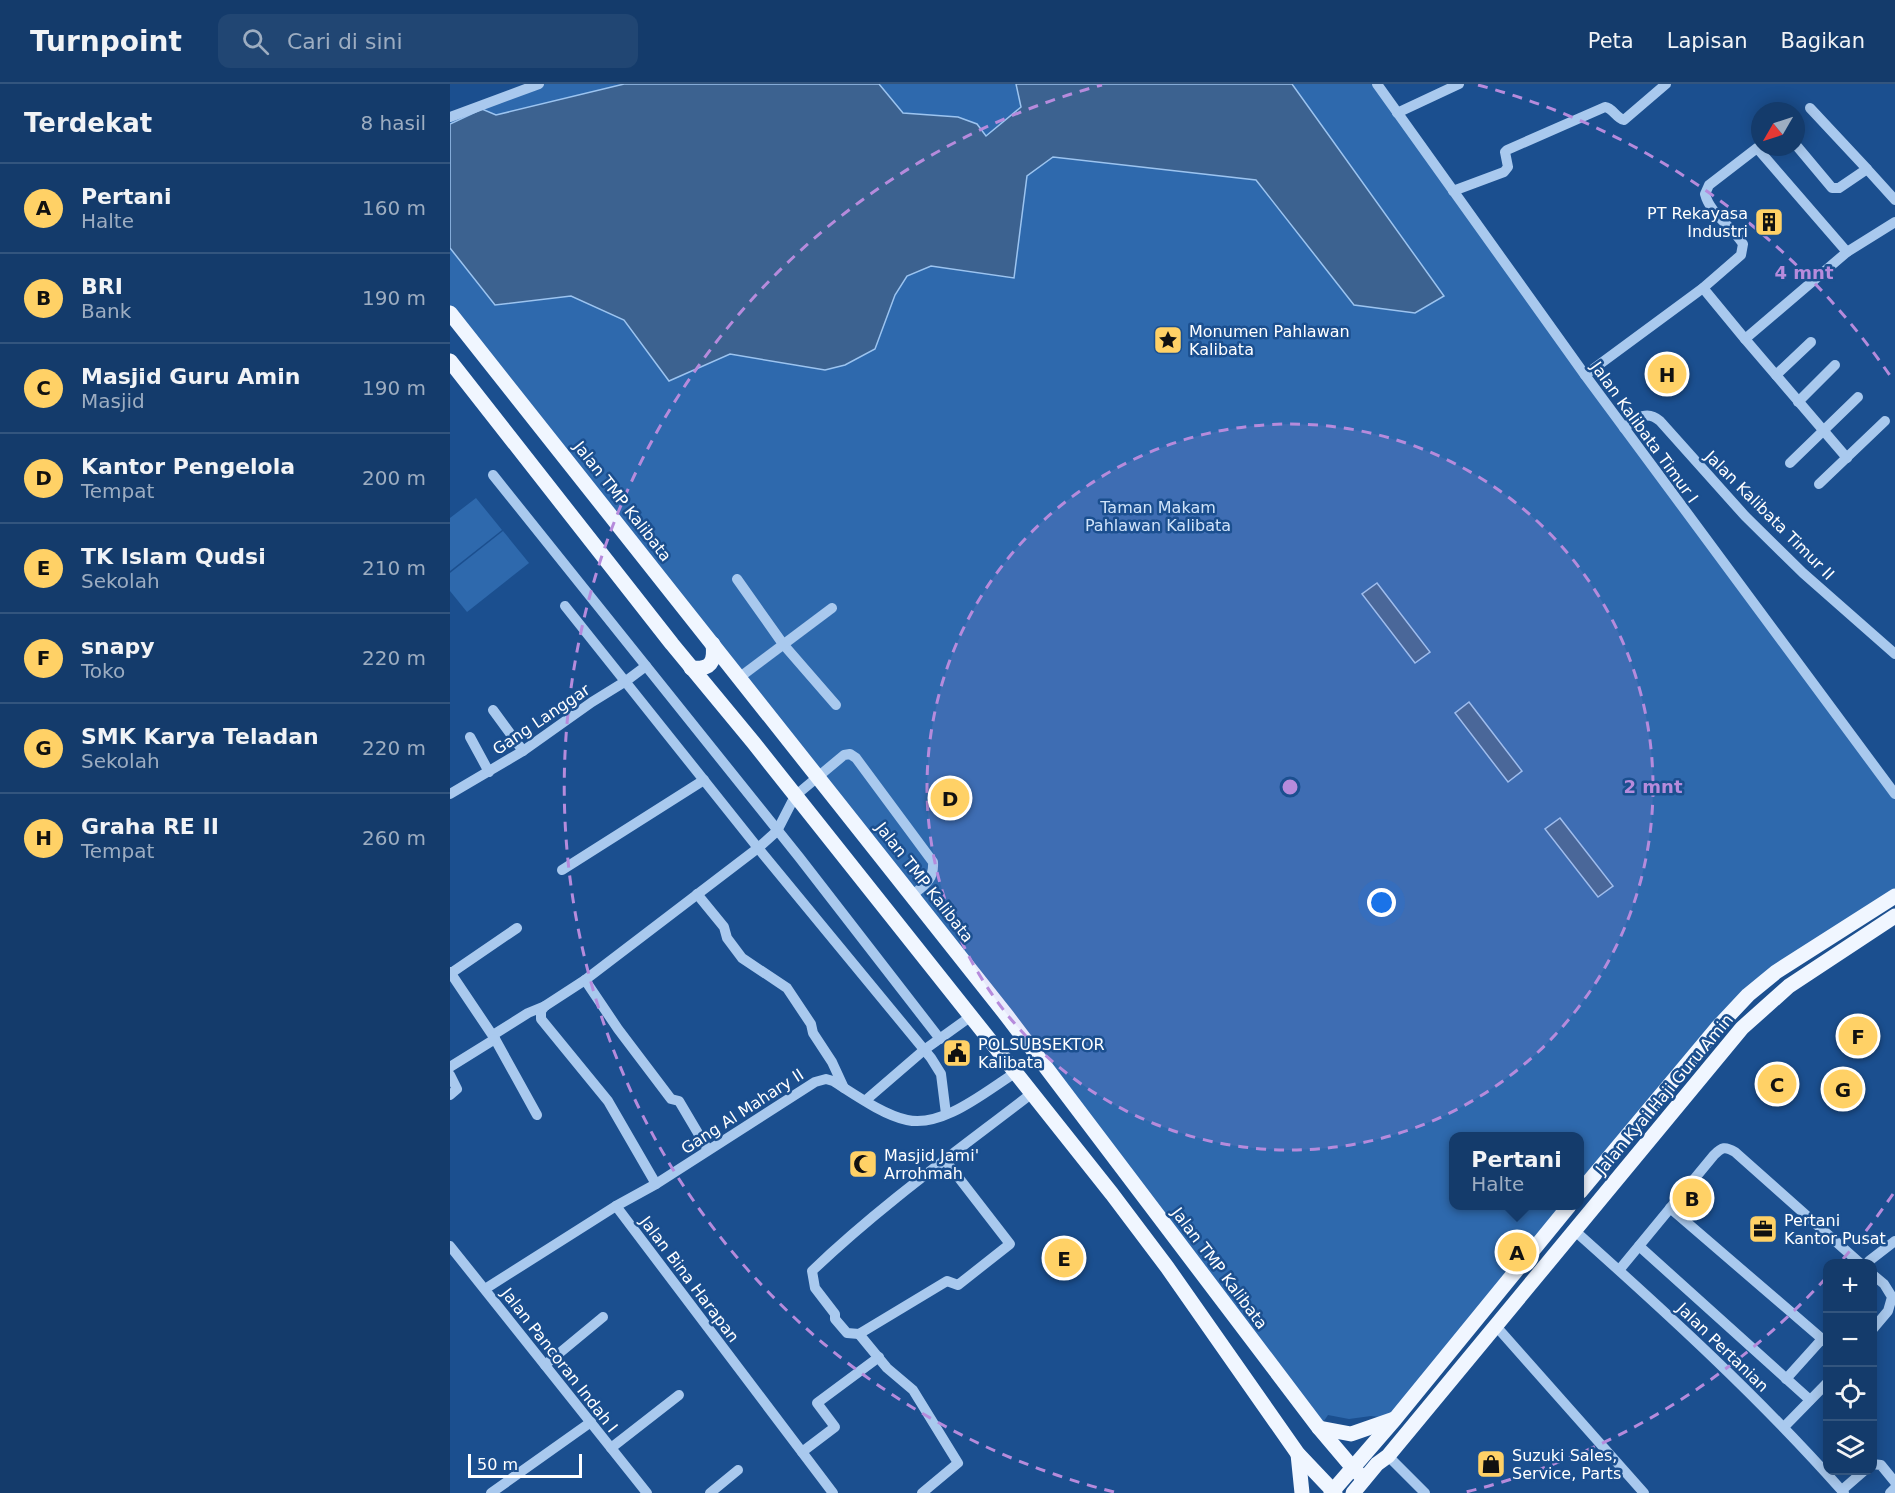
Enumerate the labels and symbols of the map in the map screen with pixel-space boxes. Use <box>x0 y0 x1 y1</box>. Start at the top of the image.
north arrow <box>1751 102 1805 156</box>
place label: PT Rekayasa Industri <box>1647 204 1748 241</box>
building icon: PT Rekayasa Industri <box>1753 206 1785 238</box>
text: 4 mnt <box>1775 262 1834 283</box>
place label: Monumen Pahlawan Kalibata <box>1189 322 1350 359</box>
place icon: Monumen Pahlawan Kalibata <box>1152 324 1184 356</box>
pin: H <box>1648 352 1686 396</box>
street label: Jalan Kalibata Timur I <box>1586 357 1702 507</box>
street label: Jalan TMP Kalibata <box>569 437 675 565</box>
street label: Jalan Kalibata Timur II <box>1700 446 1838 584</box>
park label: Taman Makam Pahlawan Kalibata <box>1085 498 1231 535</box>
street label: Gang Langgar <box>489 680 594 759</box>
pin: D <box>930 776 970 820</box>
text: 2 mnt <box>1624 776 1683 797</box>
centre of rings <box>1280 777 1300 797</box>
street label: Jalan TMP Kalibata <box>871 818 977 946</box>
your location <box>1367 888 1396 917</box>
street label: Jalan Kyai Haji Guru Amin <box>1591 1010 1737 1179</box>
pin: F <box>1838 1014 1878 1058</box>
place label: POLSUBSEKTOR Kalibata <box>978 1035 1105 1072</box>
public building icon: POLSUBSEKTOR Kalibata <box>941 1037 973 1069</box>
pin: C <box>1758 1062 1796 1106</box>
street label: Gang Al Mahary II <box>677 1065 807 1158</box>
pin: G <box>1824 1066 1862 1112</box>
place label: Masjid Jami' Arrohmah <box>884 1146 979 1183</box>
mosque icon: Masjid Jami' Arrohmah <box>847 1148 879 1180</box>
pin: B <box>1672 1176 1712 1220</box>
street label: Jalan TMP Kalibata <box>1167 1203 1272 1333</box>
place label: Pertani Kantor Pusat <box>1784 1211 1886 1248</box>
street label: Jalan Bina Harapan <box>635 1212 743 1346</box>
office icon: Pertani Kantor Pusat <box>1747 1213 1779 1245</box>
pin: A <box>1498 1230 1536 1274</box>
pin: E <box>1044 1236 1084 1280</box>
street label: Jalan Pancoran Indah I <box>497 1284 622 1436</box>
street label: Jalan Pertanian <box>1672 1298 1772 1396</box>
place label: Suzuki Sales, Service, Parts <box>1512 1446 1621 1483</box>
shop icon: Suzuki Sales, Service, Parts <box>1475 1448 1507 1480</box>
scale bar <box>468 1451 582 1478</box>

